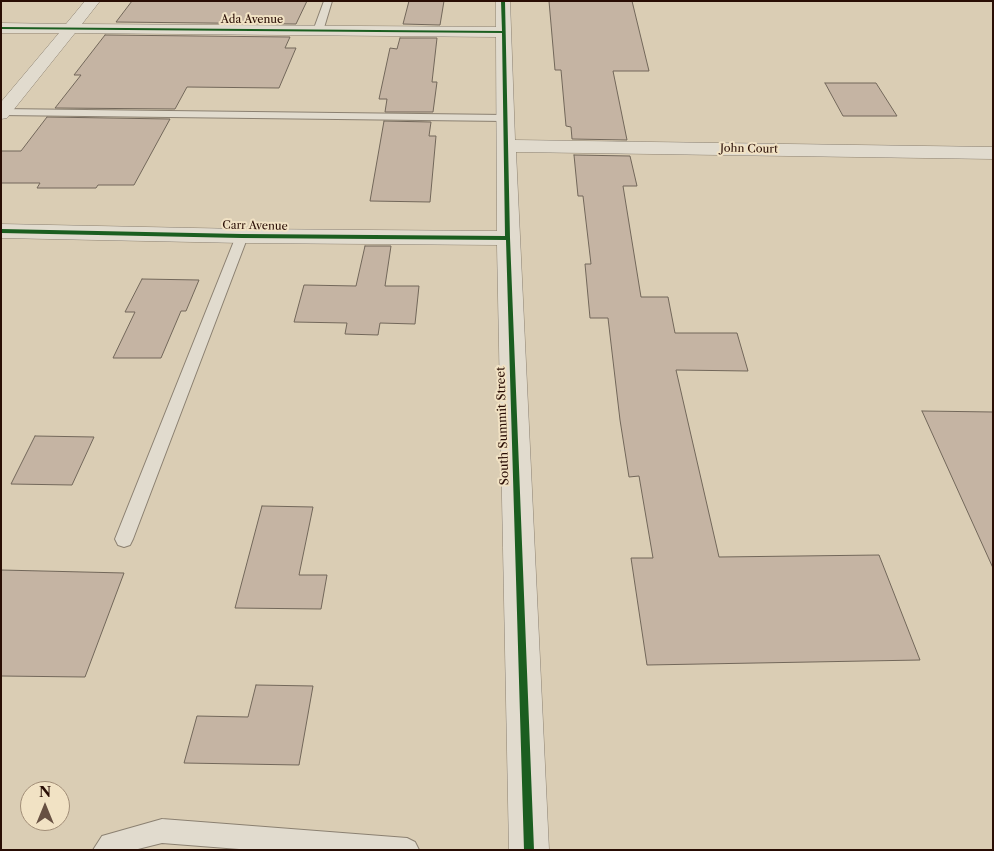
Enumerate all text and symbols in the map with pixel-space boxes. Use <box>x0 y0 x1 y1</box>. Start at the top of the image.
street label: Ada Avenue <box>221 13 283 27</box>
street label: John Court <box>720 142 778 156</box>
street label: Carr Avenue <box>222 219 288 233</box>
street label: South Summit Street <box>494 366 512 486</box>
north arrow <box>20 781 70 831</box>
text: N <box>39 783 51 801</box>

